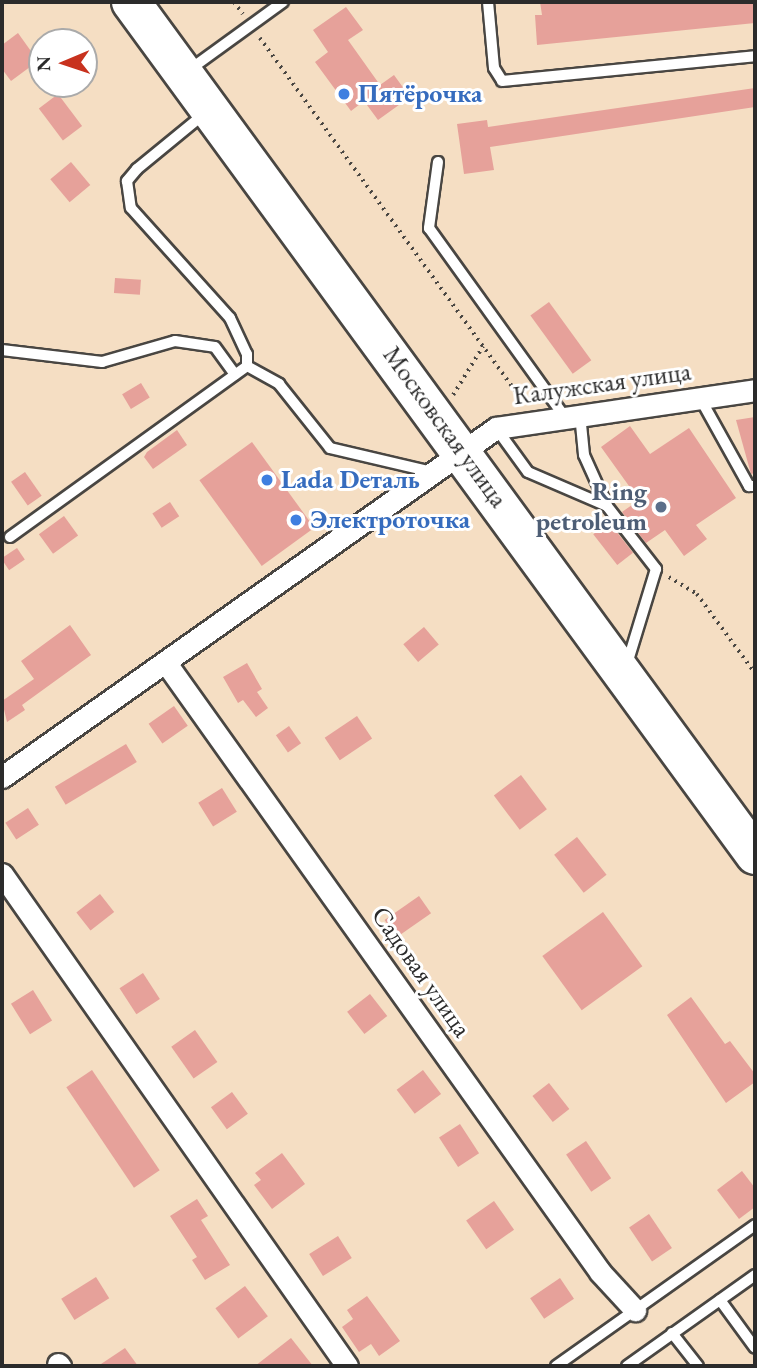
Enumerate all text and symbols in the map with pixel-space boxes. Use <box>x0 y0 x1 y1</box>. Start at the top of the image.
north arrow <box>28 28 98 98</box>
text: N <box>31 56 56 72</box>
place label: Пятёрочка <box>358 78 482 110</box>
marker: Пятёрочка <box>336 86 352 102</box>
street label: Московская улица <box>376 340 514 514</box>
street label: Калужская улица <box>511 356 693 412</box>
place label: Lada Dеталь <box>281 464 420 496</box>
marker: Lada Dеталь <box>259 472 275 488</box>
place label: Ring petroleum <box>536 476 647 538</box>
marker: Ring petroleum <box>653 499 669 515</box>
place label: Электроточка <box>310 504 470 536</box>
marker: Электроточка <box>288 512 304 528</box>
street label: Садовая улица <box>364 901 478 1043</box>

